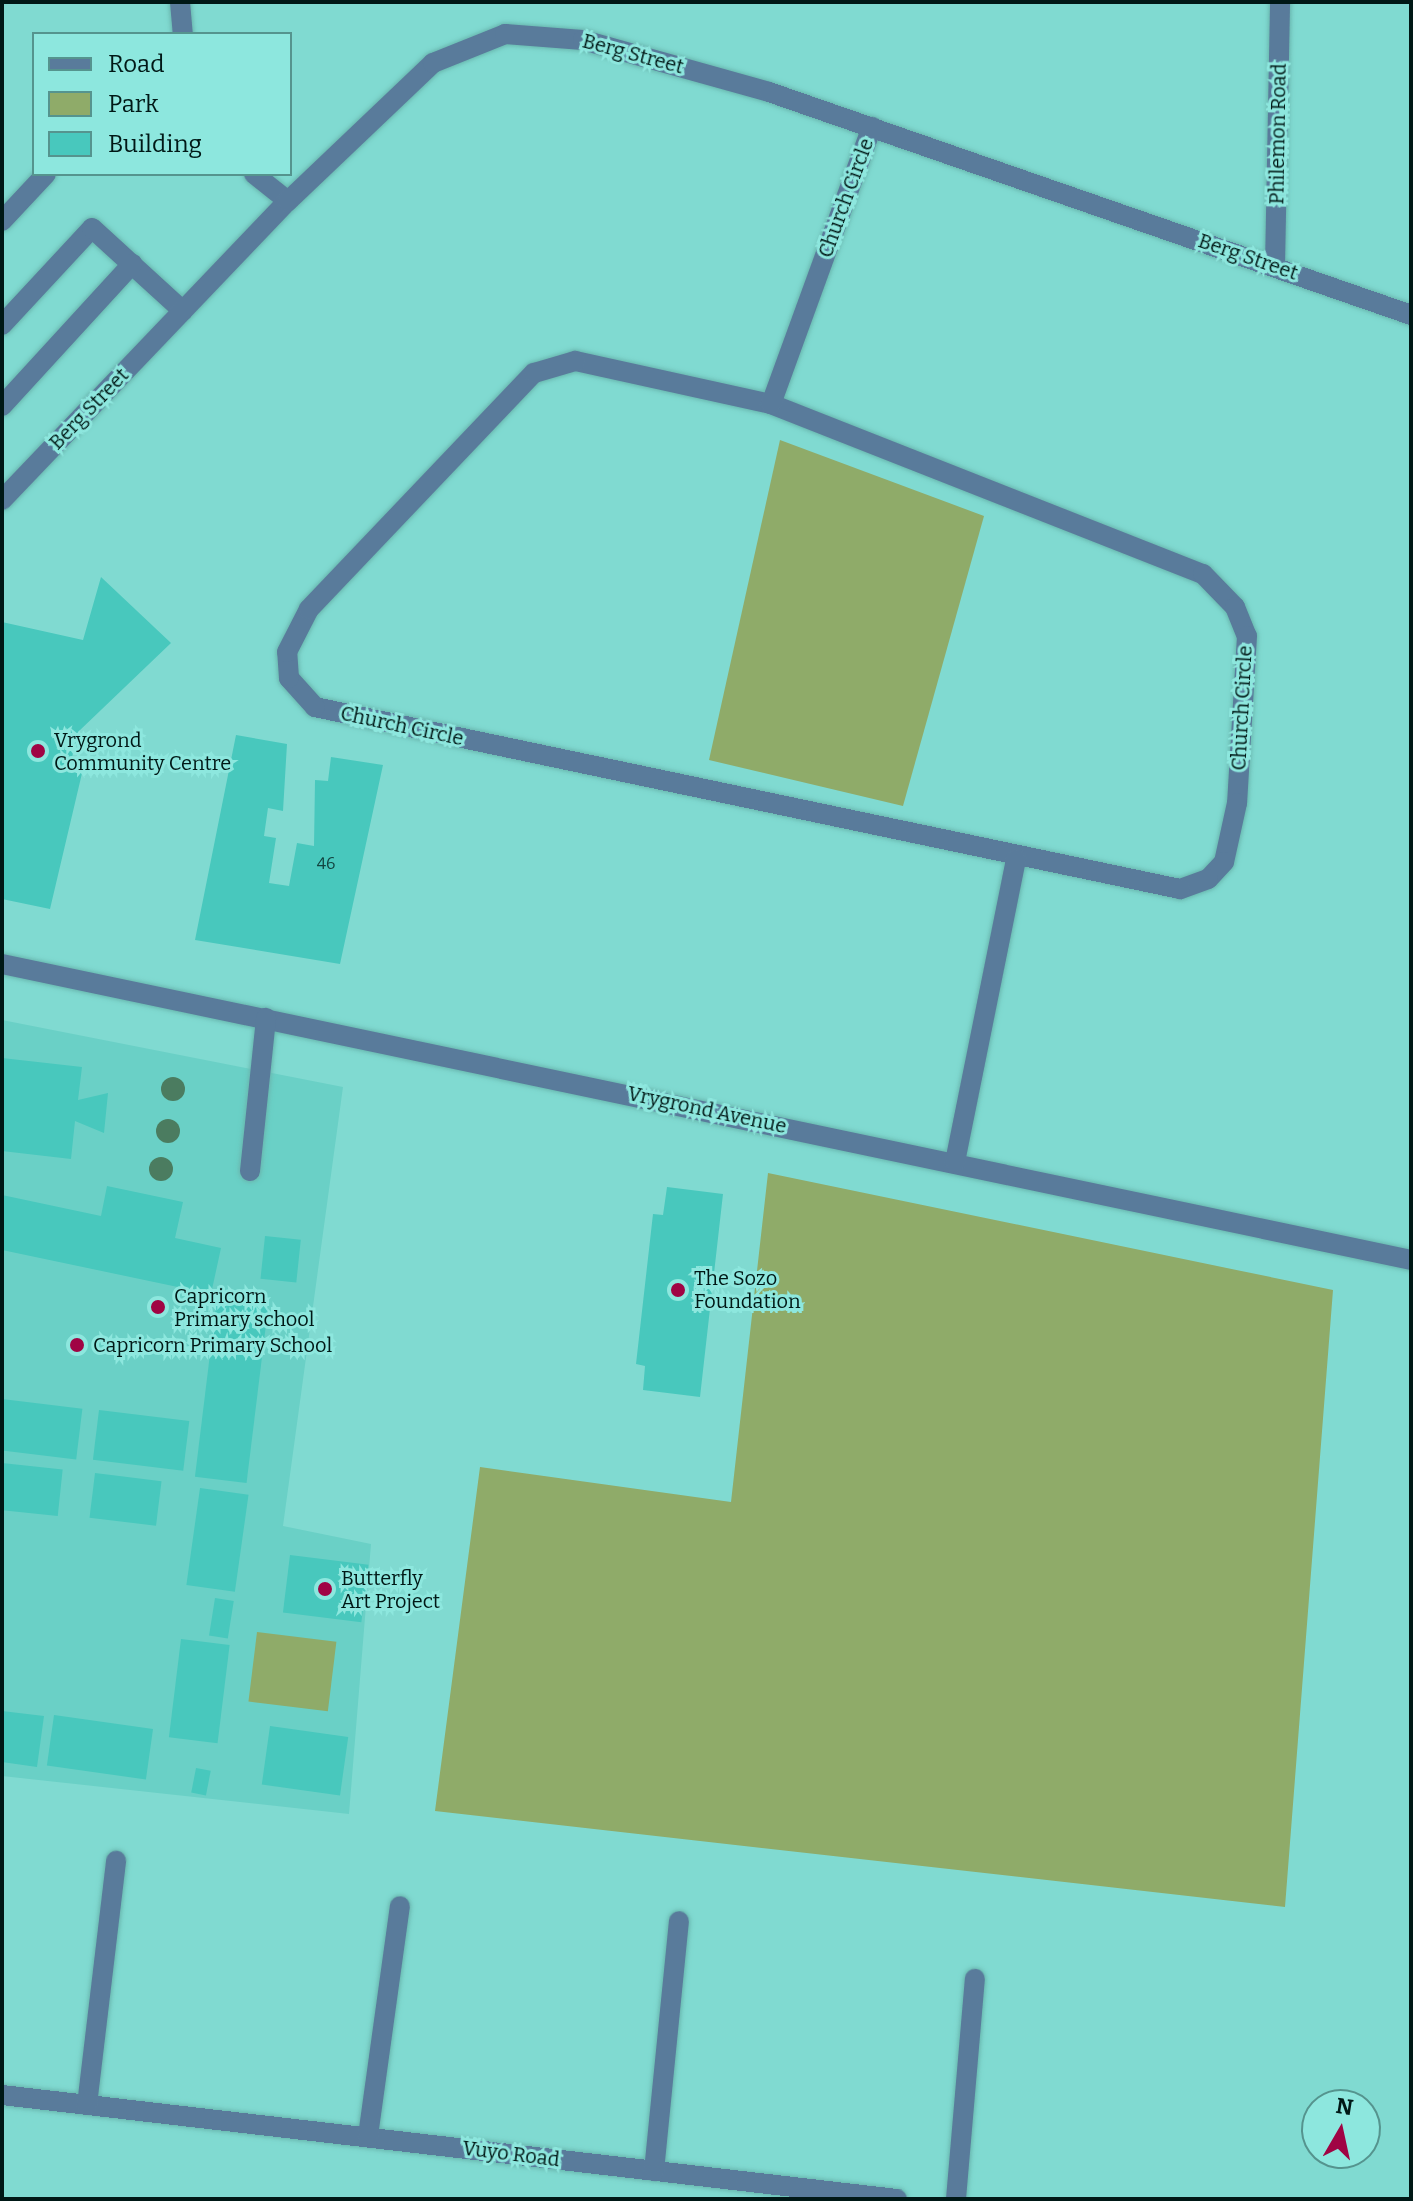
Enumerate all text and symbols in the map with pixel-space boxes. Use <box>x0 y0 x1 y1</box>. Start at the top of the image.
street label: Berg Street <box>580 29 686 79</box>
legend <box>32 32 292 176</box>
text: Road <box>108 50 164 78</box>
street label: Philemon Road <box>1265 63 1291 205</box>
text: Park <box>108 90 159 118</box>
text: Building <box>108 130 202 158</box>
street label: Church Circle <box>813 135 879 261</box>
street label: Berg Street <box>1195 229 1301 285</box>
street label: Berg Street <box>44 363 134 455</box>
street label: Church Circle <box>1227 645 1257 771</box>
street label: Church Circle <box>338 701 466 751</box>
place label: Vrygrond Community Centre <box>54 728 231 775</box>
marker: Vrygrond Community Centre <box>29 742 47 760</box>
house number: 46 <box>317 854 335 874</box>
street label: Vrygrond Avenue <box>625 1081 789 1139</box>
place label: The Sozo Foundation <box>694 1266 801 1313</box>
marker: The Sozo Foundation <box>669 1281 687 1299</box>
place label: Capricorn Primary school <box>174 1284 315 1331</box>
marker: Capricorn Primary school <box>149 1298 167 1316</box>
place label: Capricorn Primary School <box>93 1333 332 1357</box>
marker: Capricorn Primary School <box>68 1336 86 1354</box>
place label: Butterfly Art Project <box>341 1566 440 1613</box>
marker: Butterfly Art Project <box>316 1580 334 1598</box>
north arrow <box>1301 2089 1381 2169</box>
text: N <box>1334 2092 1355 2121</box>
street label: Vuyo Road <box>461 2136 561 2172</box>

